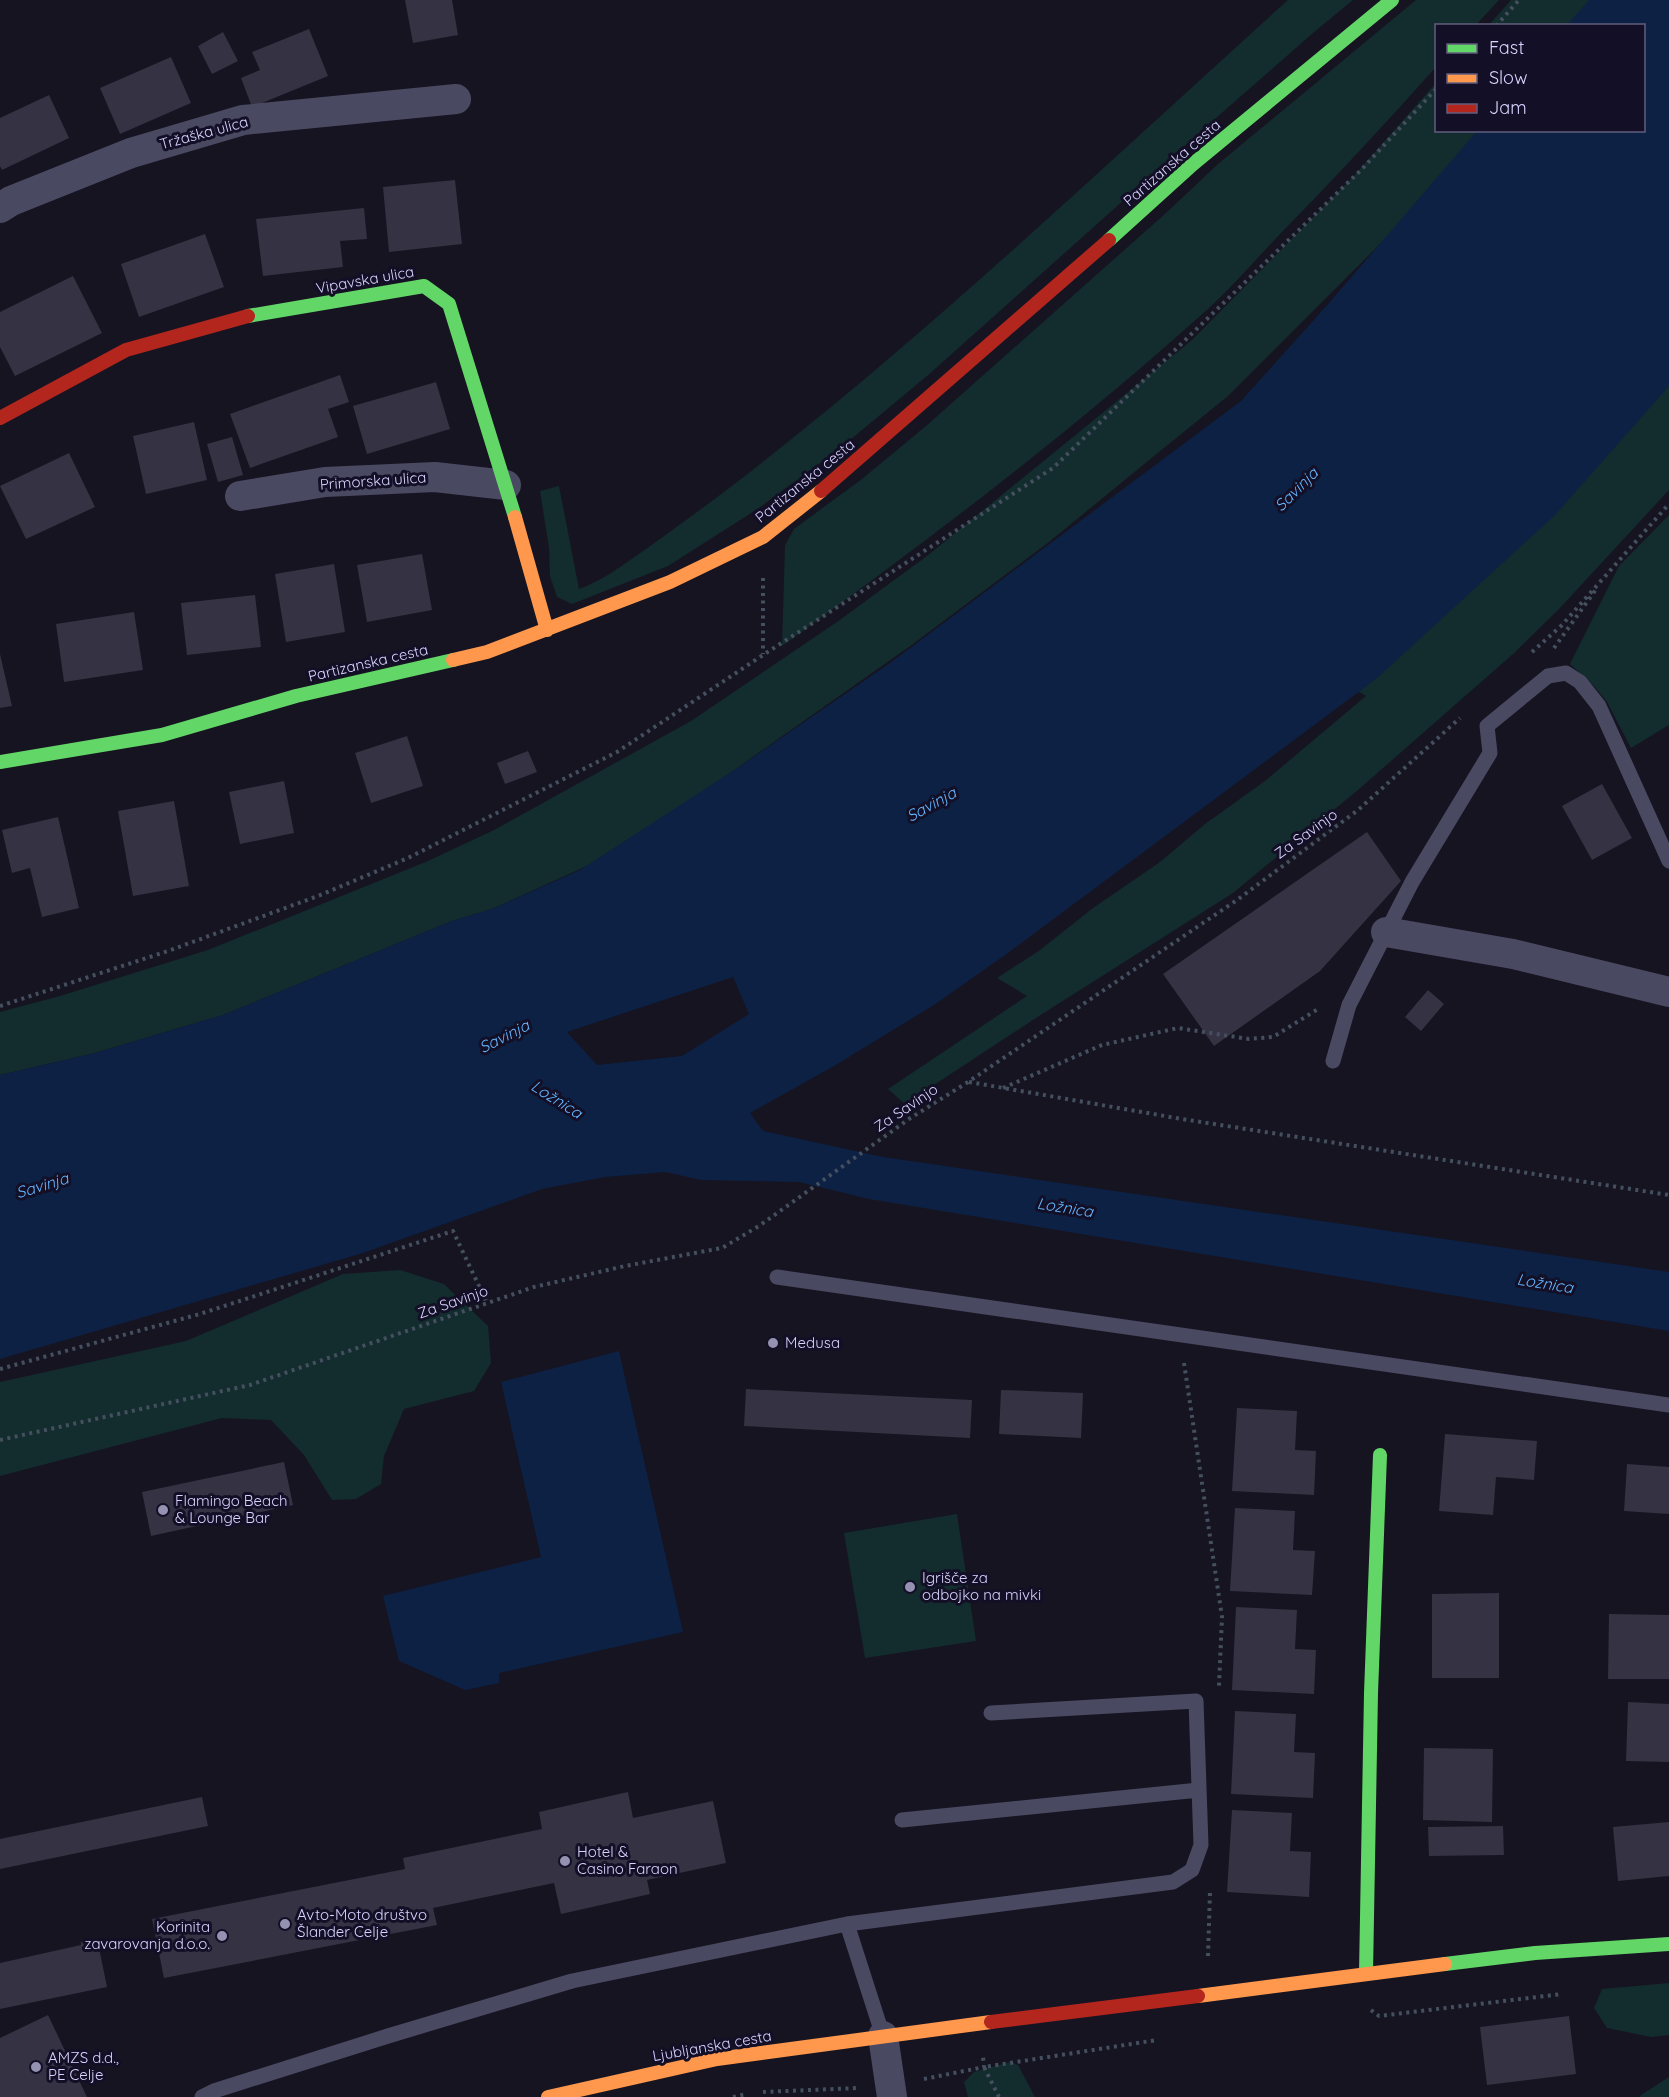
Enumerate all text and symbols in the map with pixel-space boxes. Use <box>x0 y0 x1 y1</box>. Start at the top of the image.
legend <box>1435 24 1645 132</box>
text: Fast <box>1489 36 1524 59</box>
text: Slow <box>1489 66 1527 89</box>
text: Jam <box>1489 96 1527 119</box>
street label: Tržaška ulica <box>158 112 250 153</box>
street label: Partizanska cesta <box>1119 115 1224 210</box>
street label: Vipavska ulica <box>314 262 415 297</box>
street label: Partizanska cesta <box>751 435 858 527</box>
water label: Savinja <box>1270 462 1323 515</box>
street label: Primorska ulica <box>319 467 427 494</box>
street label: Partizanska cesta <box>306 639 430 686</box>
water label: Savinja <box>903 782 960 826</box>
street label: Za Savinjo <box>1271 804 1341 863</box>
water label: Savinja <box>476 1014 534 1057</box>
water label: Ložnica <box>528 1076 587 1123</box>
street label: Za Savinjo <box>870 1079 941 1136</box>
water label: Savinja <box>13 1167 72 1202</box>
water label: Ložnica <box>1036 1193 1096 1221</box>
water label: Ložnica <box>1516 1269 1576 1297</box>
street label: Za Savinjo <box>415 1281 491 1322</box>
place label: Medusa <box>785 1333 840 1352</box>
marker: Medusa <box>766 1336 780 1350</box>
place label: Flamingo Beach & Lounge Bar <box>175 1491 287 1527</box>
marker: Flamingo Beach & Lounge Bar <box>156 1503 170 1517</box>
place label: Igrišče za odbojko na mivki <box>922 1568 1041 1604</box>
marker: Igrišče za odbojko na mivki <box>903 1580 917 1594</box>
place label: Hotel & Casino Faraon <box>577 1842 678 1878</box>
marker: Hotel & Casino Faraon <box>558 1854 572 1868</box>
place label: Avto-Moto društvo Šlander Celje <box>297 1905 427 1941</box>
place label: Korinita zavarovanja d.o.o. <box>84 1917 210 1953</box>
marker: Avto-Moto društvo Šlander Celje <box>278 1917 292 1931</box>
marker: Korinita zavarovanja d.o.o. <box>215 1929 229 1943</box>
street label: Ljubljanska cesta <box>651 2026 773 2065</box>
place label: AMZS d.d., PE Celje <box>48 2048 119 2084</box>
marker: AMZS d.d., PE Celje <box>29 2060 43 2074</box>

